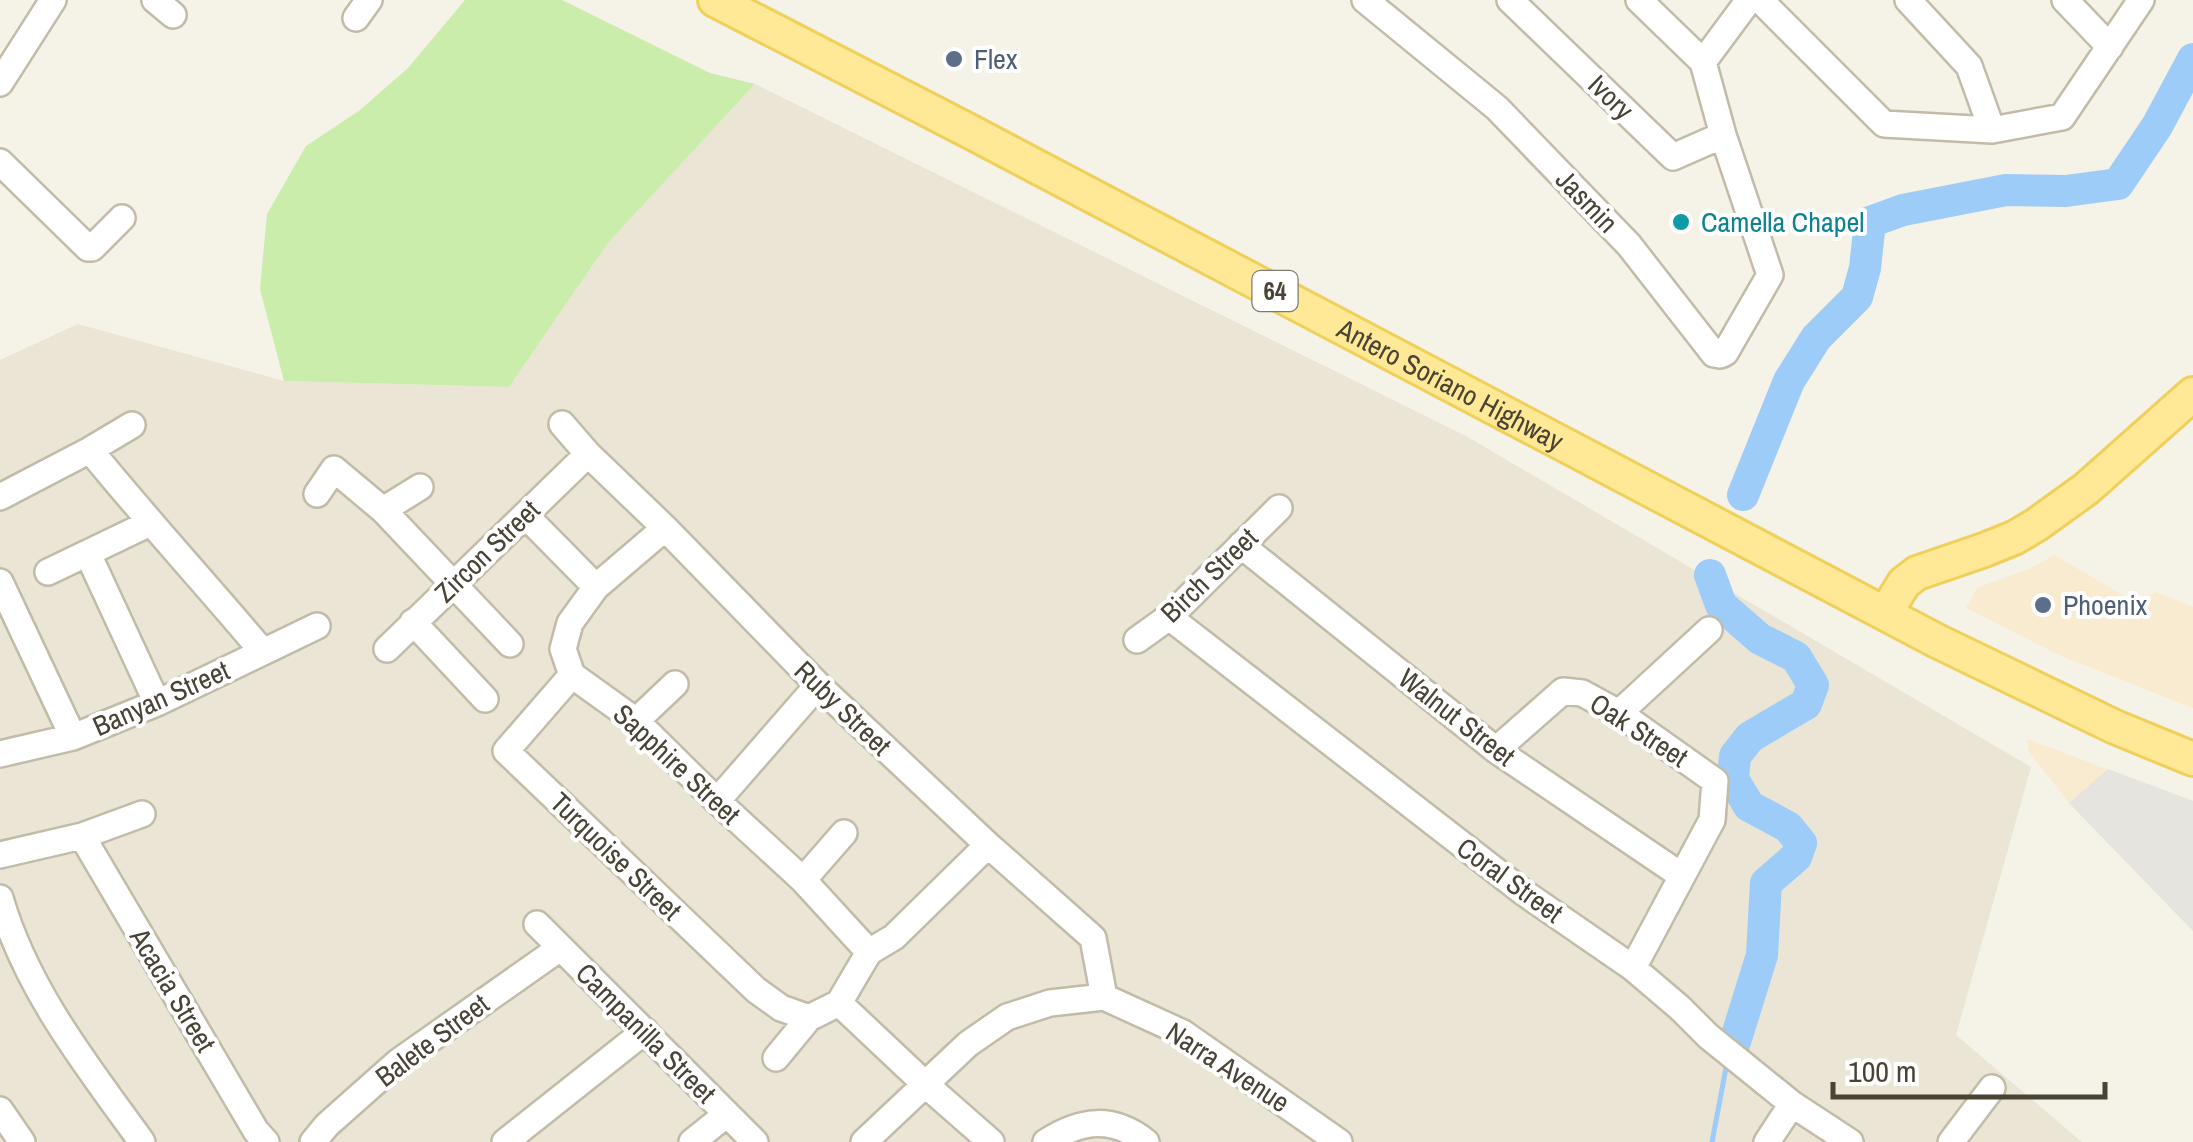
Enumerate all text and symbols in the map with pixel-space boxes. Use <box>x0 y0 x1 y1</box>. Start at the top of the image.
place label: Flex <box>974 40 1018 78</box>
marker: Flex <box>943 48 965 70</box>
street label: Ivory <box>1580 66 1642 128</box>
street label: Jasmin <box>1548 161 1626 241</box>
place label: Camella Chapel <box>1701 203 1864 241</box>
marker: Camella Chapel <box>1670 211 1692 233</box>
road number: 64 <box>1252 271 1298 311</box>
street label: Antero Soriano Highway <box>1330 309 1571 460</box>
street label: Zircon Street <box>426 491 548 611</box>
street label: Birch Street <box>1152 519 1266 631</box>
place label: Phoenix <box>2063 586 2148 624</box>
marker: Phoenix <box>2032 594 2054 616</box>
street label: Banyan Street <box>87 651 235 745</box>
street label: Ruby Street <box>786 652 900 764</box>
street label: Walnut Street <box>1391 659 1523 775</box>
street label: Oak Street <box>1583 684 1695 776</box>
street label: Sapphire Street <box>605 695 749 833</box>
street label: Turquoise Street <box>542 784 690 928</box>
street label: Coral Street <box>1449 829 1571 931</box>
street label: Acacia Street <box>121 920 225 1059</box>
street label: Campanilla Street <box>568 955 724 1111</box>
street label: Balete Street <box>368 985 496 1095</box>
street label: Narra Avenue <box>1159 1013 1297 1121</box>
scale bar <box>1833 1037 2106 1099</box>
text: 100 m <box>1848 1051 1916 1091</box>

